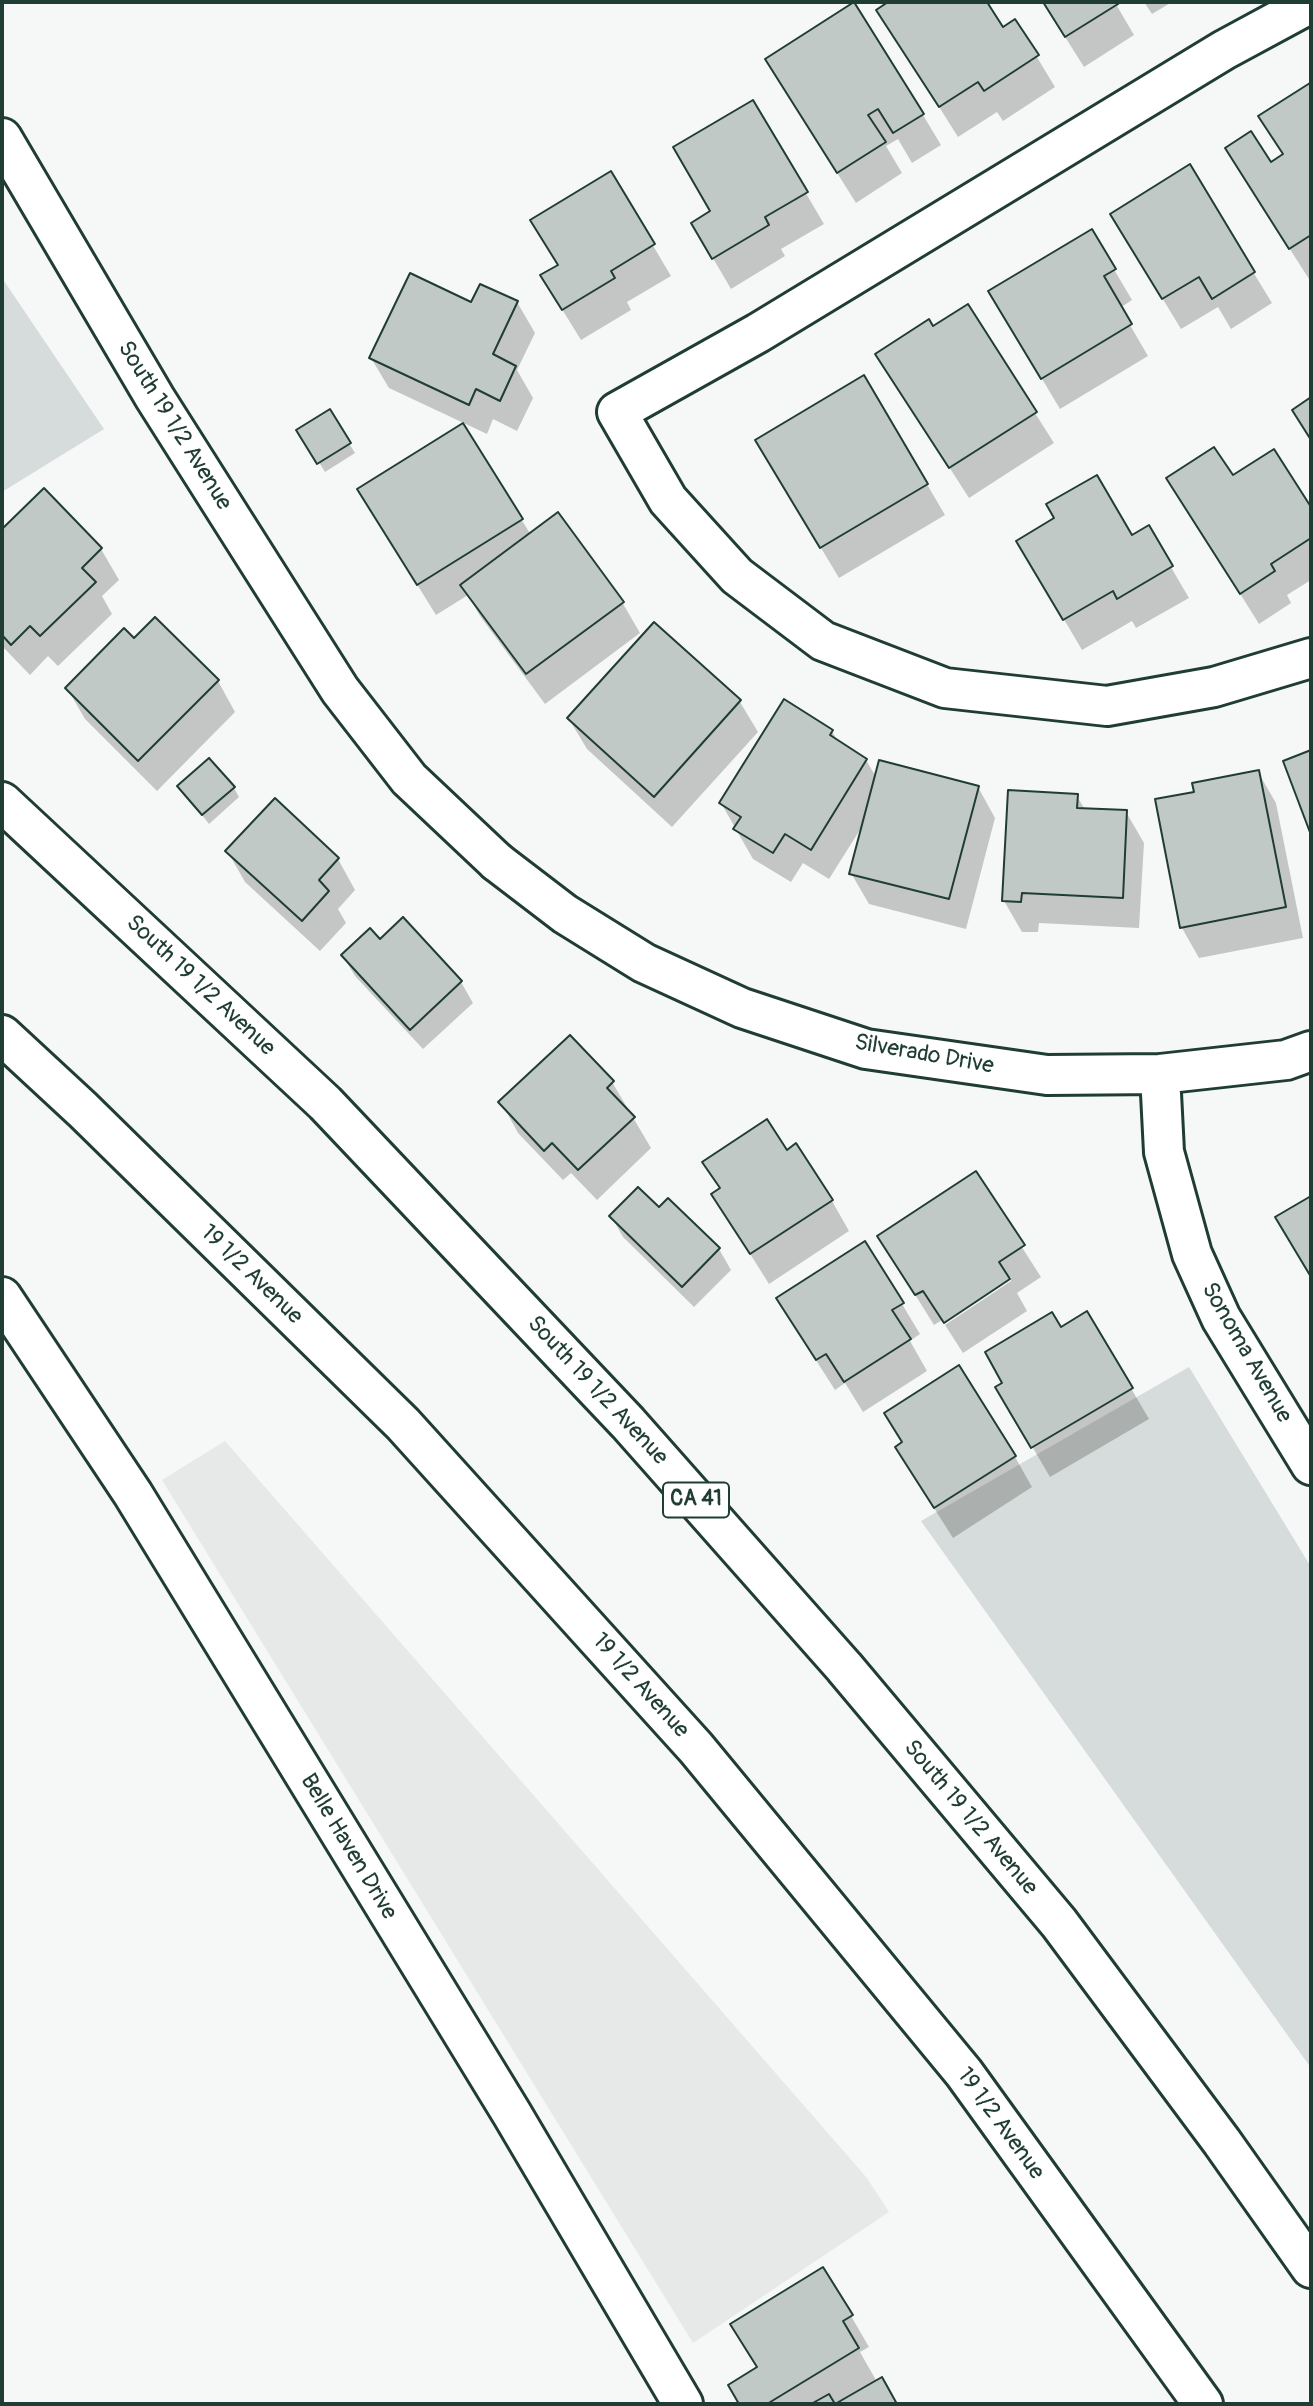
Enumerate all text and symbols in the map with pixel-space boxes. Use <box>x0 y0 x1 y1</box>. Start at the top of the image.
street label: South 19 1/2 Avenue <box>111 336 237 516</box>
street label: South 19 1/2 Avenue <box>120 910 280 1062</box>
street label: Silverado Drive <box>852 1029 996 1081</box>
street label: 19 1/2 Avenue <box>194 1219 308 1331</box>
street label: Sonoma Avenue <box>1195 1278 1297 1428</box>
street label: South 19 1/2 Avenue <box>521 1311 673 1471</box>
road number: CA 41 <box>663 1482 729 1518</box>
street label: 19 1/2 Avenue <box>586 1628 694 1744</box>
street label: South 19 1/2 Avenue <box>897 1735 1043 1901</box>
street label: Belle Haven Drive <box>294 1769 402 1925</box>
street label: 19 1/2 Avenue <box>950 2063 1050 2185</box>

